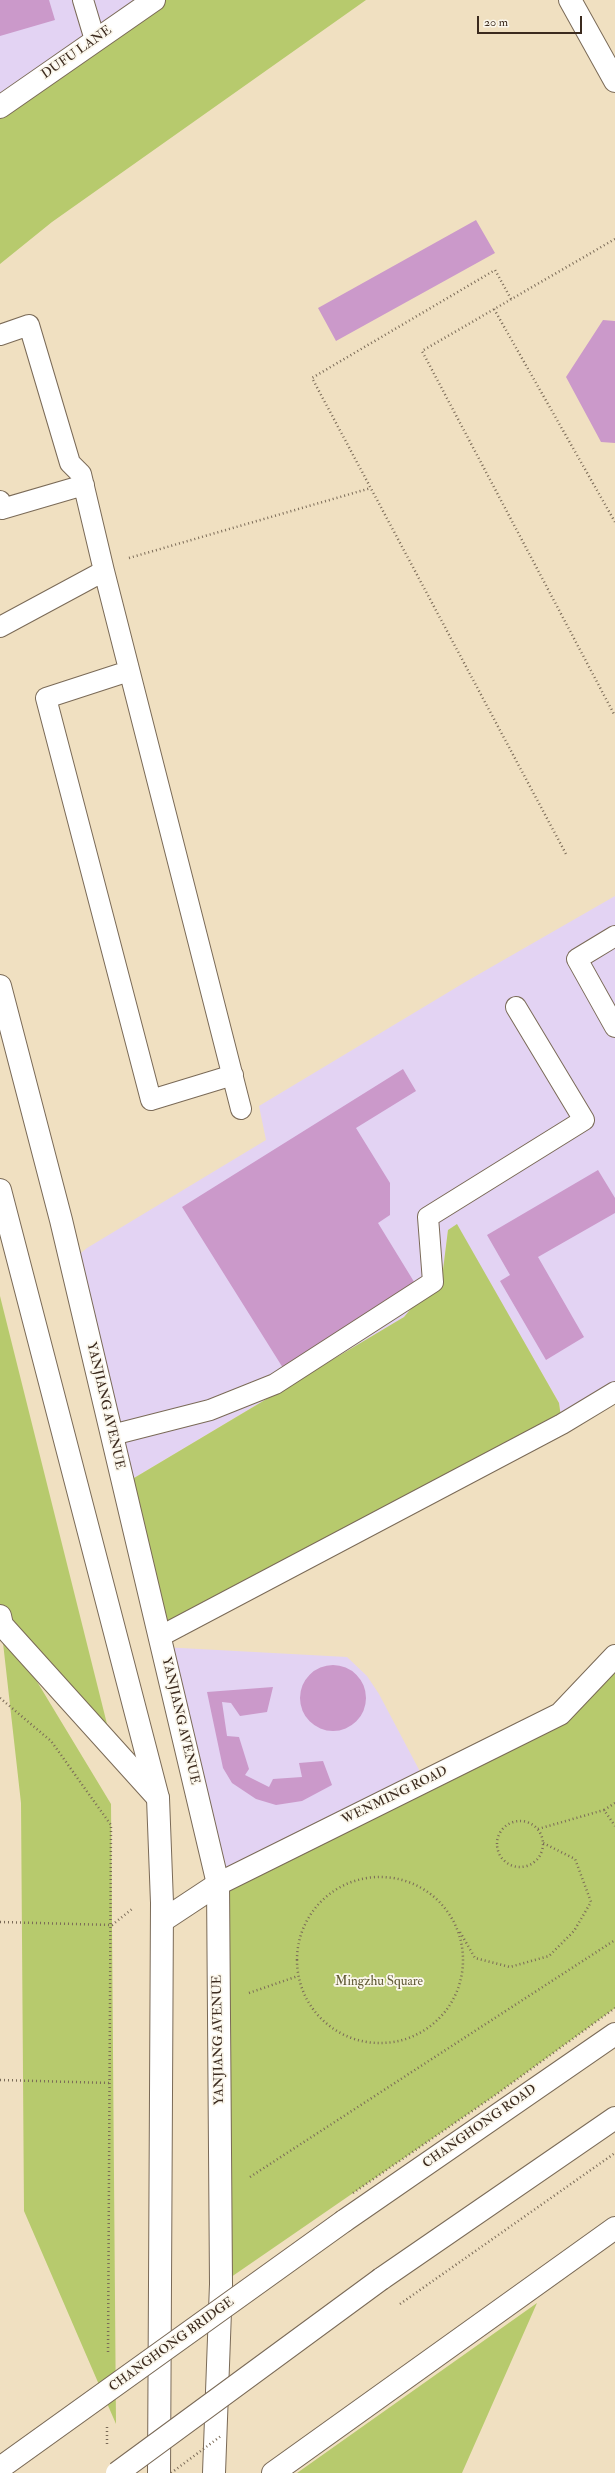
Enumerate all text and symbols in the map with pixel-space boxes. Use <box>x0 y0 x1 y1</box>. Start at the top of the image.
scale bar <box>479 8 584 34</box>
text: 20 m <box>484 15 508 30</box>
street label: DUFU LANE <box>39 23 115 83</box>
street label: YANJIANG AVENUE <box>83 1341 127 1471</box>
street label: YANJIANG AVENUE <box>158 1656 202 1786</box>
street label: WENMING ROAD <box>340 1764 450 1828</box>
park label: Mingzhu Square <box>335 1974 423 1990</box>
street label: YANJIANG AVENUE <box>210 1975 228 2105</box>
street label: CHANGHONG ROAD <box>420 2082 540 2172</box>
street label: CHANGHONG BRIDGE <box>106 2294 238 2396</box>

